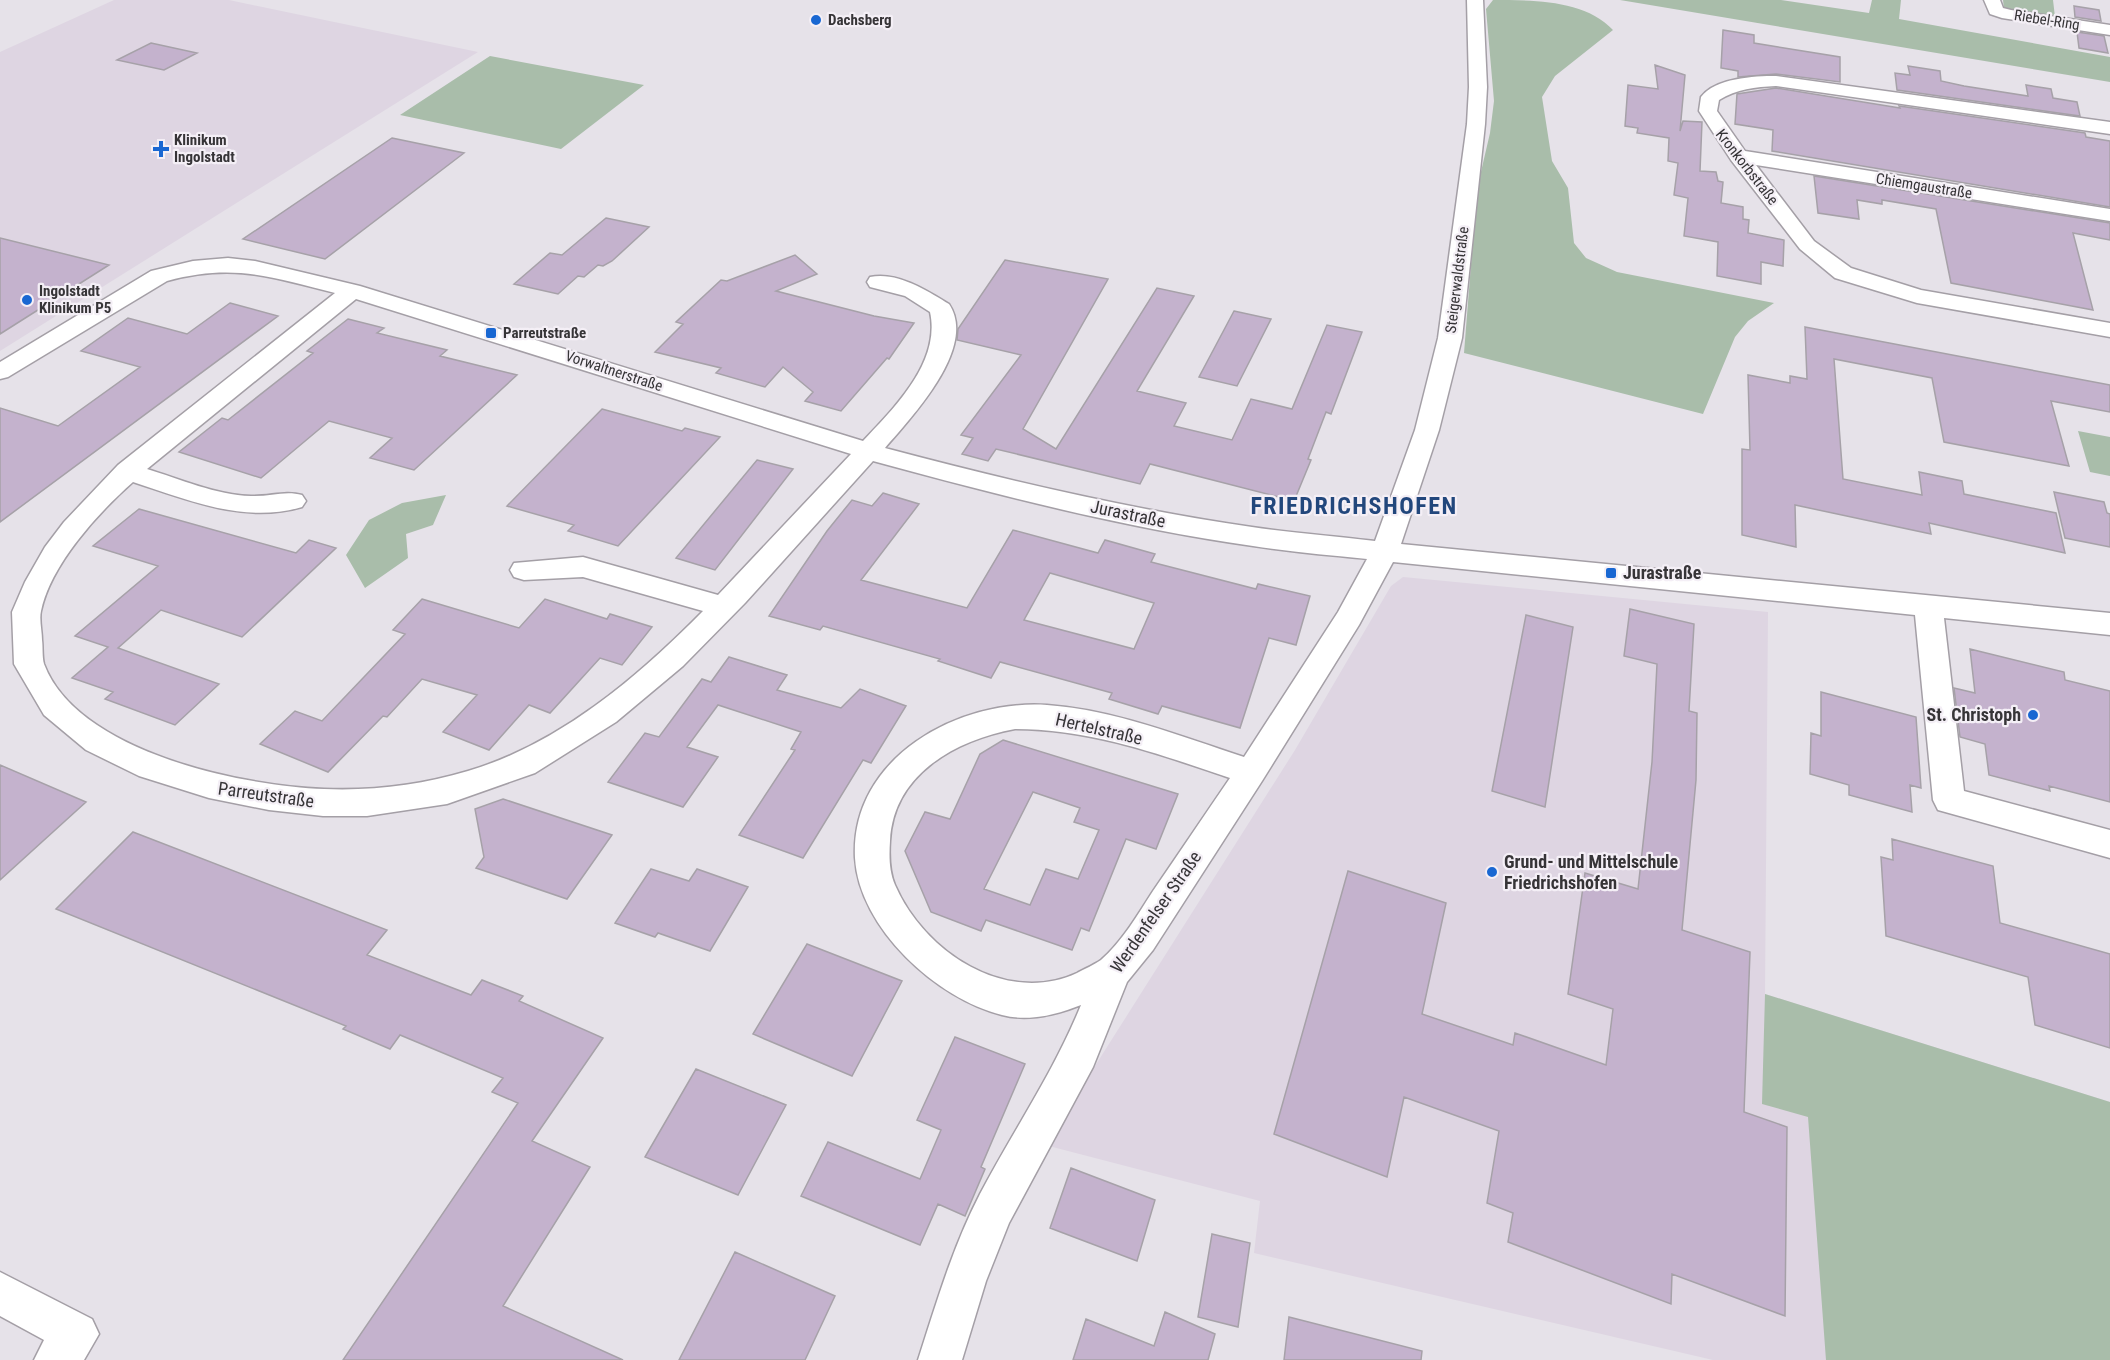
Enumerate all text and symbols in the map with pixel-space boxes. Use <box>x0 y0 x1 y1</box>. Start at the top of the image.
street label: Riebel-Ring <box>2013 6 2081 34</box>
place label: Dachsberg <box>828 11 892 29</box>
marker: Dachsberg <box>809 13 823 27</box>
street label: Kronkorbstraße <box>1712 125 1782 209</box>
place label: Klinikum Ingolstadt <box>174 131 235 166</box>
marker: Klinikum Ingolstadt <box>152 140 170 158</box>
street label: Chiemgaustraße <box>1875 170 1973 202</box>
street label: Steigerwaldstraße <box>1442 226 1472 334</box>
place label: Ingolstadt Klinikum P5 <box>39 282 111 317</box>
marker: Ingolstadt Klinikum P5 <box>20 293 34 307</box>
place label: Parreutstraße <box>503 324 586 342</box>
marker: Parreutstraße <box>484 326 498 340</box>
street label: Vorwaltnerstraße <box>563 347 665 395</box>
district label: FRIEDRICHSHOFEN <box>1250 492 1458 520</box>
street label: Jurastraße <box>1089 495 1168 532</box>
place label: Jurastraße <box>1623 562 1702 583</box>
marker: Jurastraße <box>1604 566 1618 580</box>
place label: St. Christoph <box>1927 704 2021 725</box>
street label: Hertelstraße <box>1054 708 1145 749</box>
marker: St. Christoph <box>2026 708 2040 722</box>
street label: Parreutstraße <box>217 777 316 812</box>
street label: Werdenfelser Straße <box>1106 847 1205 977</box>
place label: Grund- und Mittelschule Friedrichshofen <box>1504 851 1679 893</box>
marker: Grund- und Mittelschule Friedrichshofen <box>1485 865 1499 879</box>

